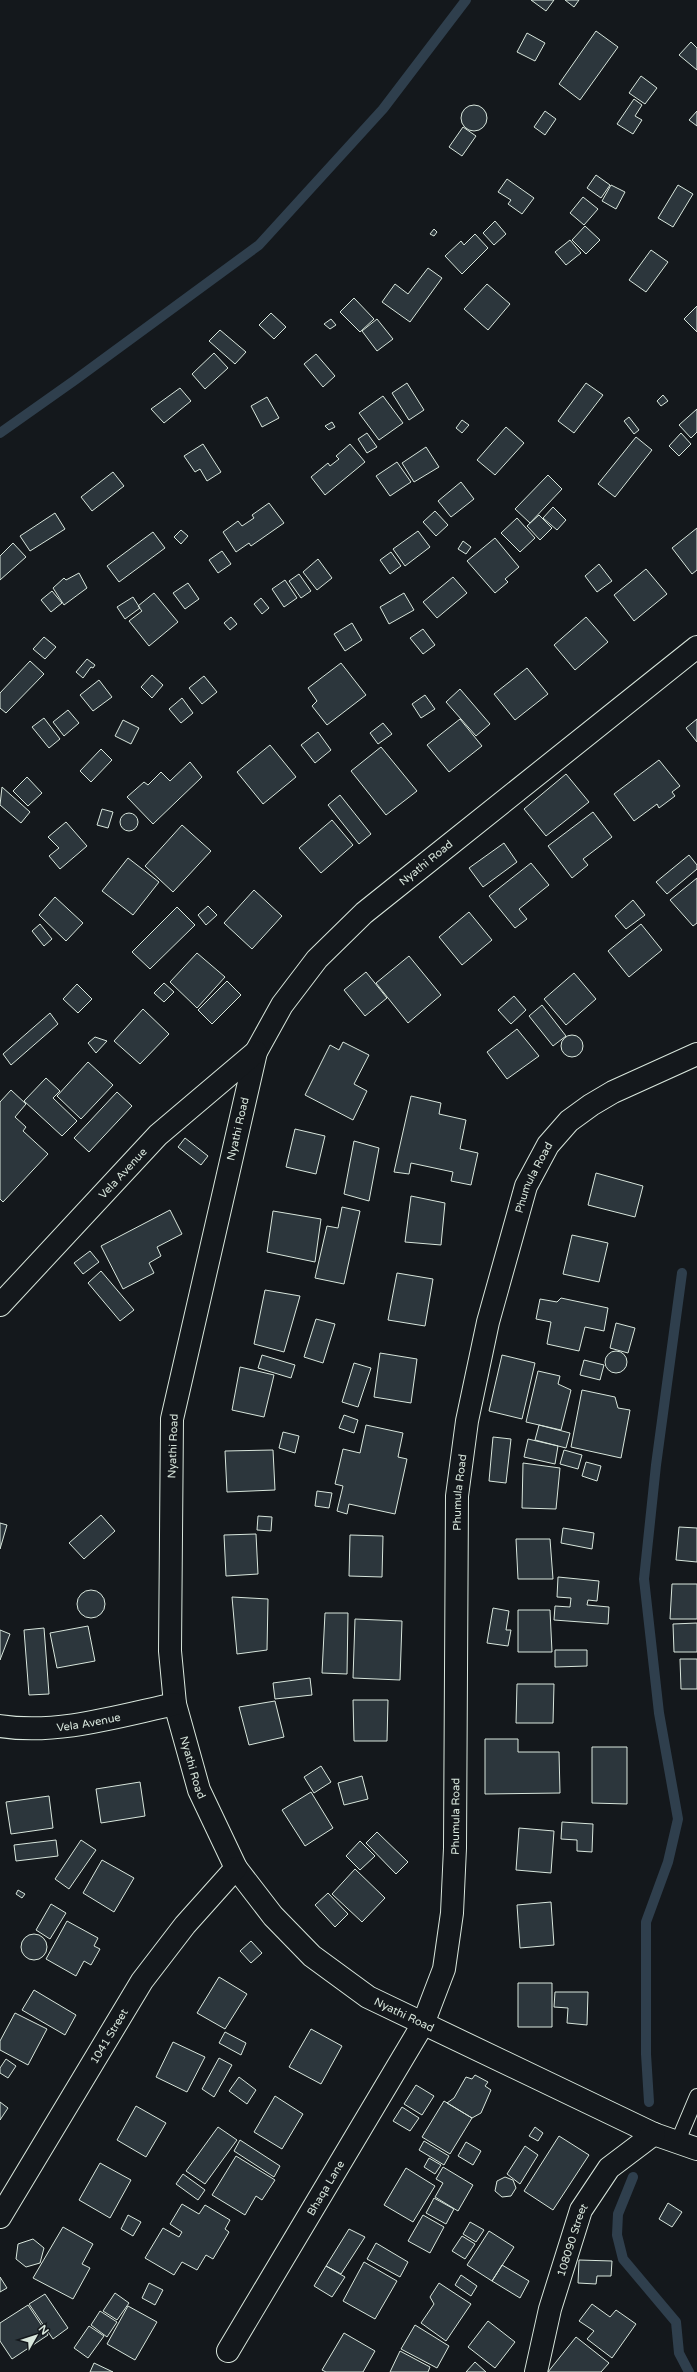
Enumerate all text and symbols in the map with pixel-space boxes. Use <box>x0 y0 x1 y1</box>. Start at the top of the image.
street label: Nyathi Road <box>397 838 455 888</box>
street label: Nyathi Road <box>224 1096 252 1162</box>
street label: Phumula Road <box>512 1140 555 1215</box>
street label: Vela Avenue <box>96 1145 149 1201</box>
street label: Nyathi Road <box>165 1413 181 1479</box>
street label: Phumula Road <box>450 1453 469 1531</box>
street label: Vela Avenue <box>56 1710 122 1734</box>
street label: Nyathi Road <box>178 1734 209 1801</box>
street label: Phumula Road <box>448 1778 462 1855</box>
street label: Nyathi Road <box>372 1995 436 2034</box>
street label: 1041 Street <box>87 2006 130 2066</box>
street label: Bhaqa Lane <box>304 2158 347 2218</box>
street label: 108090 Street <box>554 2201 590 2278</box>
north arrow <box>16 2316 56 2356</box>
text: N <box>36 2322 51 2338</box>

